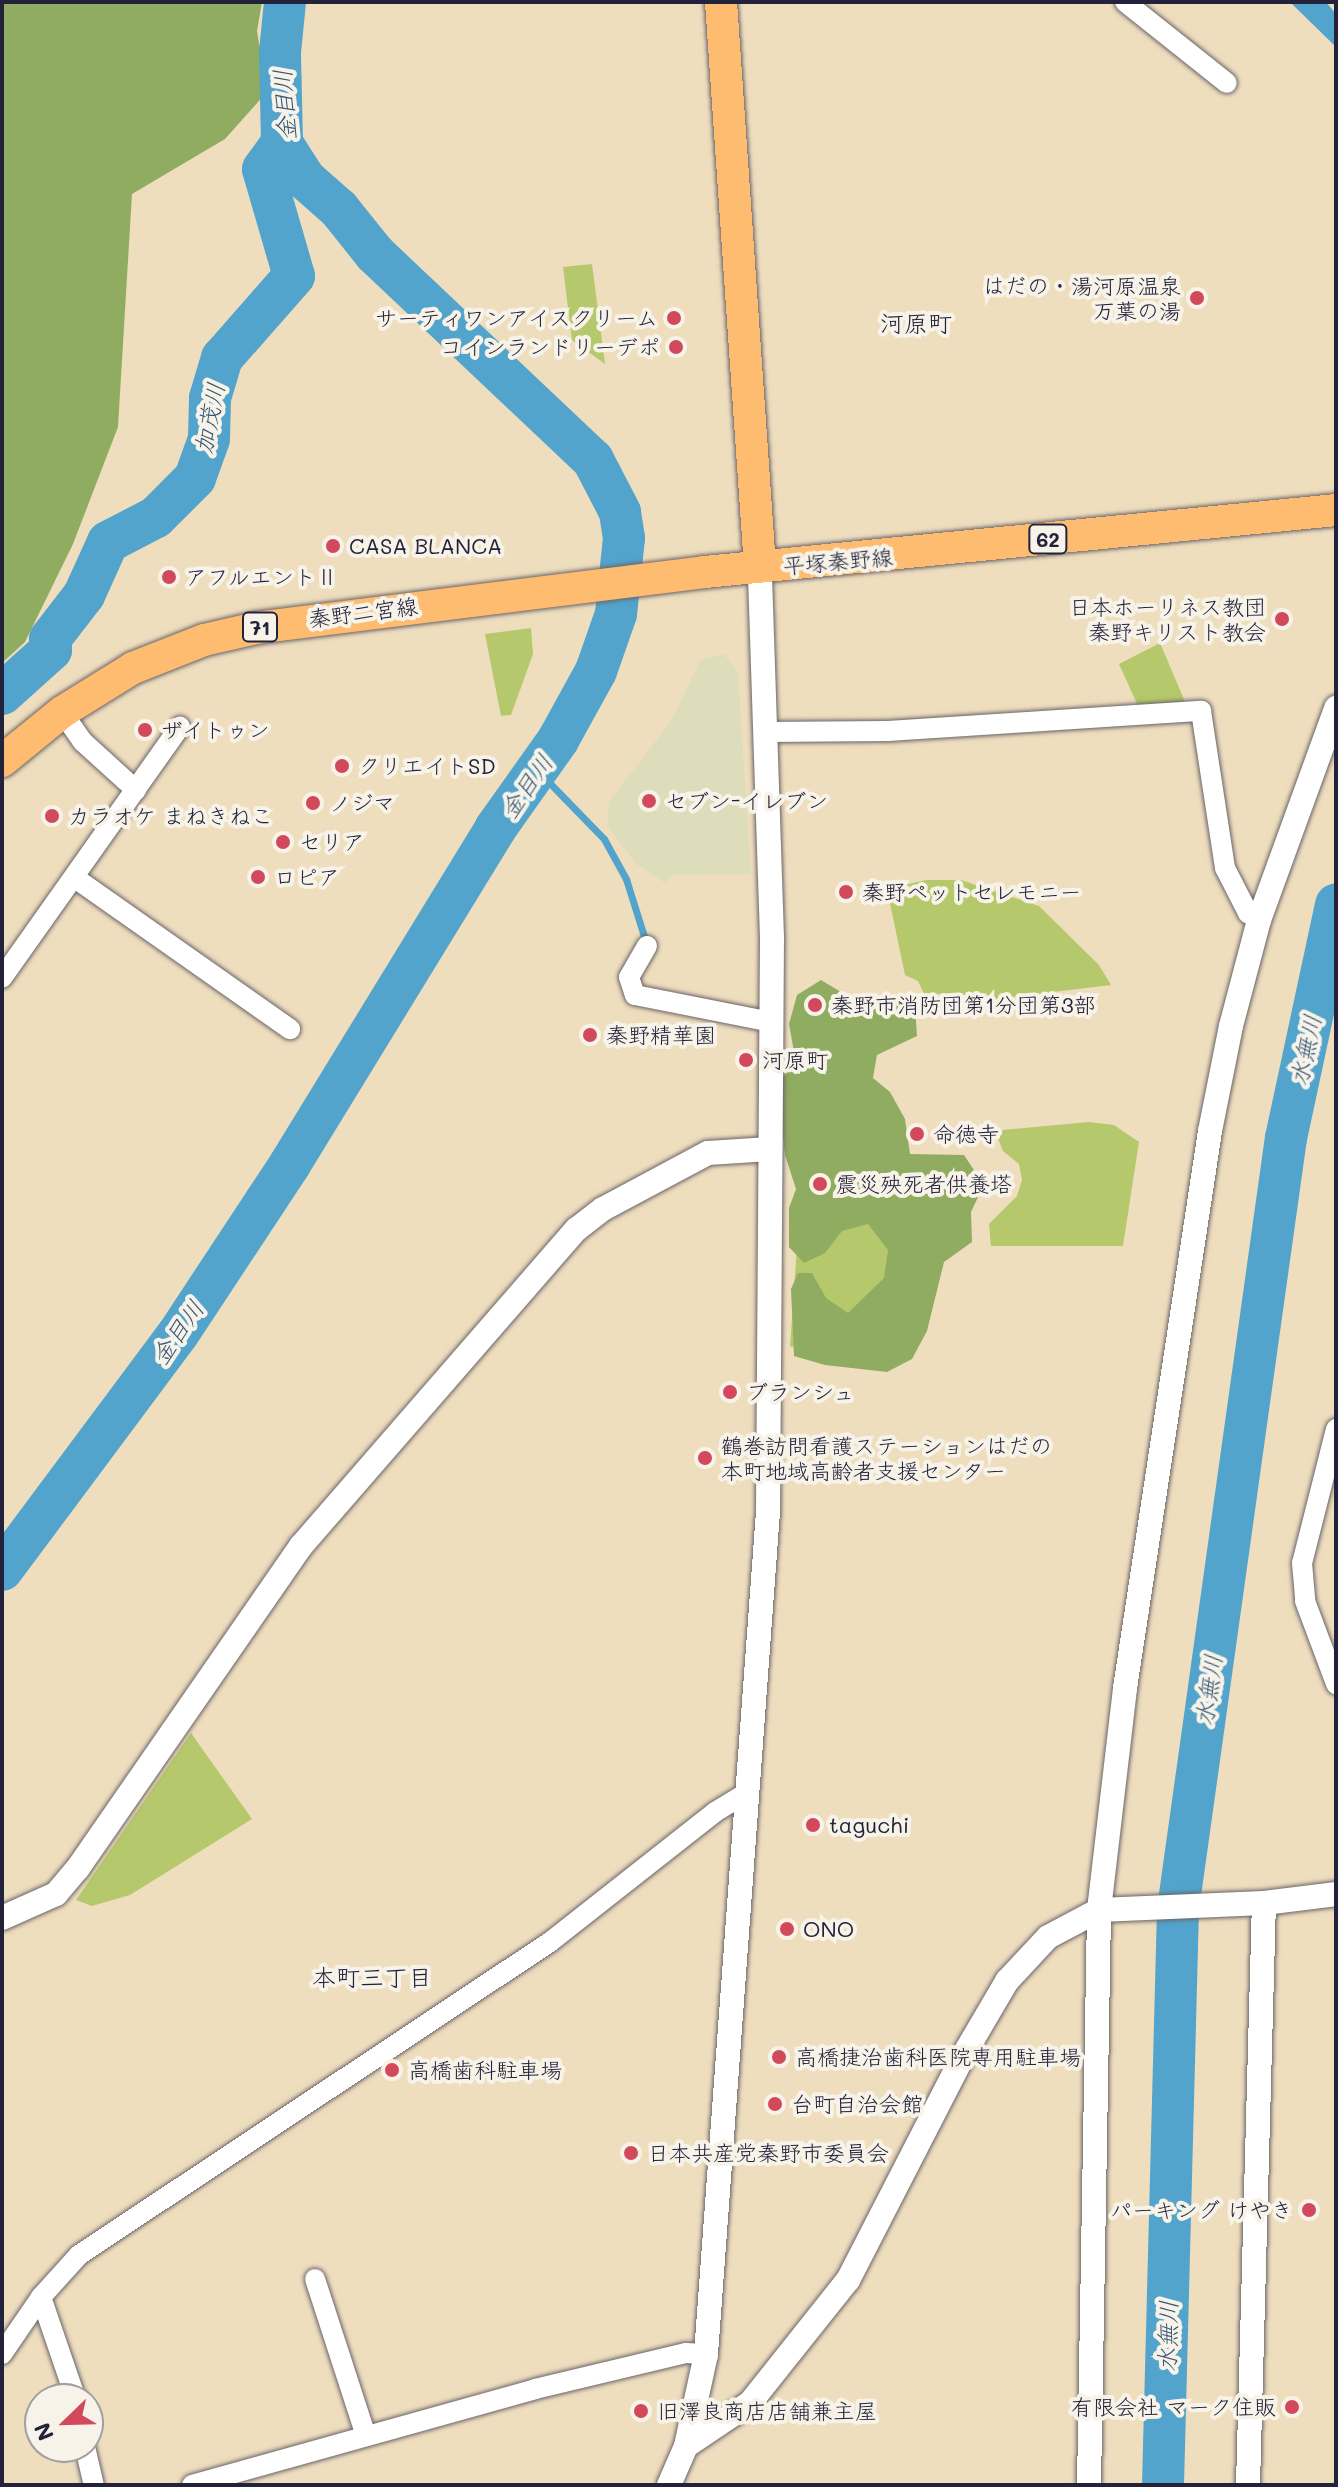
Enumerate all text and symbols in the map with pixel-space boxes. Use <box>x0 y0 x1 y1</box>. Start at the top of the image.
water label: 金目川 <box>267 68 301 142</box>
place label: はだの・湯河原温泉 万葉の湯 <box>983 272 1181 324</box>
marker: はだの・湯河原温泉 万葉の湯 <box>1188 289 1206 307</box>
place label: サーティワンアイスクリーム <box>372 305 658 331</box>
marker: サーティワンアイスクリーム <box>665 309 683 327</box>
district label: 河原町 <box>880 309 952 337</box>
place label: コインランドリーデポ <box>440 334 660 360</box>
marker: コインランドリーデポ <box>667 338 685 356</box>
water label: 加茂川 <box>188 380 230 456</box>
road number: 62 <box>1028 523 1068 555</box>
place label: CASA BLANCA <box>349 533 502 559</box>
marker: CASA BLANCA <box>324 537 342 555</box>
street label: 平塚秦野線 <box>782 543 894 579</box>
place label: アフルエントⅡ <box>185 564 339 590</box>
marker: アフルエントⅡ <box>160 568 178 586</box>
street label: 秦野二宮線 <box>307 592 419 632</box>
place label: 日本ホーリネス教団 秦野キリスト教会 <box>1068 593 1266 644</box>
marker: 日本ホーリネス教団 秦野キリスト教会 <box>1273 610 1291 628</box>
road number: 71 <box>242 611 278 643</box>
place label: ザイトゥン <box>161 717 271 743</box>
marker: ザイトゥン <box>136 721 154 739</box>
water label: 金目川 <box>494 748 558 824</box>
place label: クリエイトSD <box>358 753 495 779</box>
marker: クリエイトSD <box>333 757 351 775</box>
place label: セブン-イレブン <box>665 788 828 814</box>
place label: ノジマ <box>329 790 395 816</box>
marker: セブン-イレブン <box>640 792 658 810</box>
marker: ノジマ <box>304 794 322 812</box>
place label: カラオケ まねきねこ <box>68 803 273 829</box>
marker: カラオケ まねきねこ <box>43 807 61 825</box>
place label: セリア <box>299 829 365 855</box>
marker: セリア <box>274 833 292 851</box>
place label: ロピア <box>274 864 340 890</box>
marker: ロピア <box>249 868 267 886</box>
place label: 秦野ペットセレモニー <box>862 879 1082 905</box>
marker: 秦野ペットセレモニー <box>837 883 855 901</box>
place label: 秦野市消防団第1分団第3部 <box>831 992 1096 1018</box>
marker: 秦野市消防団第1分団第3部 <box>806 996 824 1014</box>
water label: 水無川 <box>1283 1012 1327 1088</box>
place label: 秦野精華園 <box>606 1022 716 1048</box>
marker: 秦野精華園 <box>581 1026 599 1044</box>
place label: 河原町 <box>762 1047 828 1073</box>
marker: 河原町 <box>737 1051 755 1069</box>
place label: 命徳寺 <box>933 1121 999 1147</box>
marker: 命徳寺 <box>908 1125 926 1143</box>
place label: 震災殃死者供養塔 <box>836 1171 1012 1197</box>
marker: 震災殃死者供養塔 <box>811 1175 829 1193</box>
water label: 金目川 <box>145 1294 209 1370</box>
place label: ブランシュ <box>746 1379 856 1405</box>
marker: ブランシュ <box>721 1383 739 1401</box>
place label: 鶴巻訪問看護ステーションはだの 本町地域高齢者支援センター <box>721 1432 1051 1484</box>
marker: 鶴巻訪問看護ステーションはだの 本町地域高齢者支援センター <box>696 1449 714 1467</box>
water label: 水無川 <box>1189 1652 1227 1728</box>
place label: taguchi <box>829 1812 909 1838</box>
marker: taguchi <box>804 1816 822 1834</box>
place label: ONO <box>803 1916 854 1942</box>
marker: ONO <box>778 1920 796 1938</box>
district label: 本町三丁目 <box>312 1963 432 1991</box>
place label: 高橋捷治歯科医院専用駐車場 <box>795 2044 1081 2070</box>
marker: 高橋捷治歯科医院専用駐車場 <box>770 2048 788 2066</box>
place label: 高橋歯科駐車場 <box>408 2057 562 2083</box>
marker: 高橋歯科駐車場 <box>383 2061 401 2079</box>
place label: 台町自治会館 <box>791 2091 923 2117</box>
marker: 台町自治会館 <box>766 2095 784 2113</box>
place label: 日本共産党秦野市委員会 <box>647 2140 889 2166</box>
marker: 日本共産党秦野市委員会 <box>622 2144 640 2162</box>
place label: パーキング けやき <box>1110 2197 1293 2223</box>
marker: パーキング けやき <box>1300 2201 1318 2219</box>
water label: 水無川 <box>1152 2300 1182 2372</box>
north arrow <box>24 2383 104 2463</box>
place label: 有限会社 マーク住販 <box>1071 2394 1276 2420</box>
place label: 旧澤良商店店舗兼主屋 <box>657 2398 877 2424</box>
marker: 有限会社 マーク住販 <box>1283 2398 1301 2416</box>
marker: 旧澤良商店店舗兼主屋 <box>632 2402 650 2420</box>
text: N <box>27 2418 60 2445</box>

